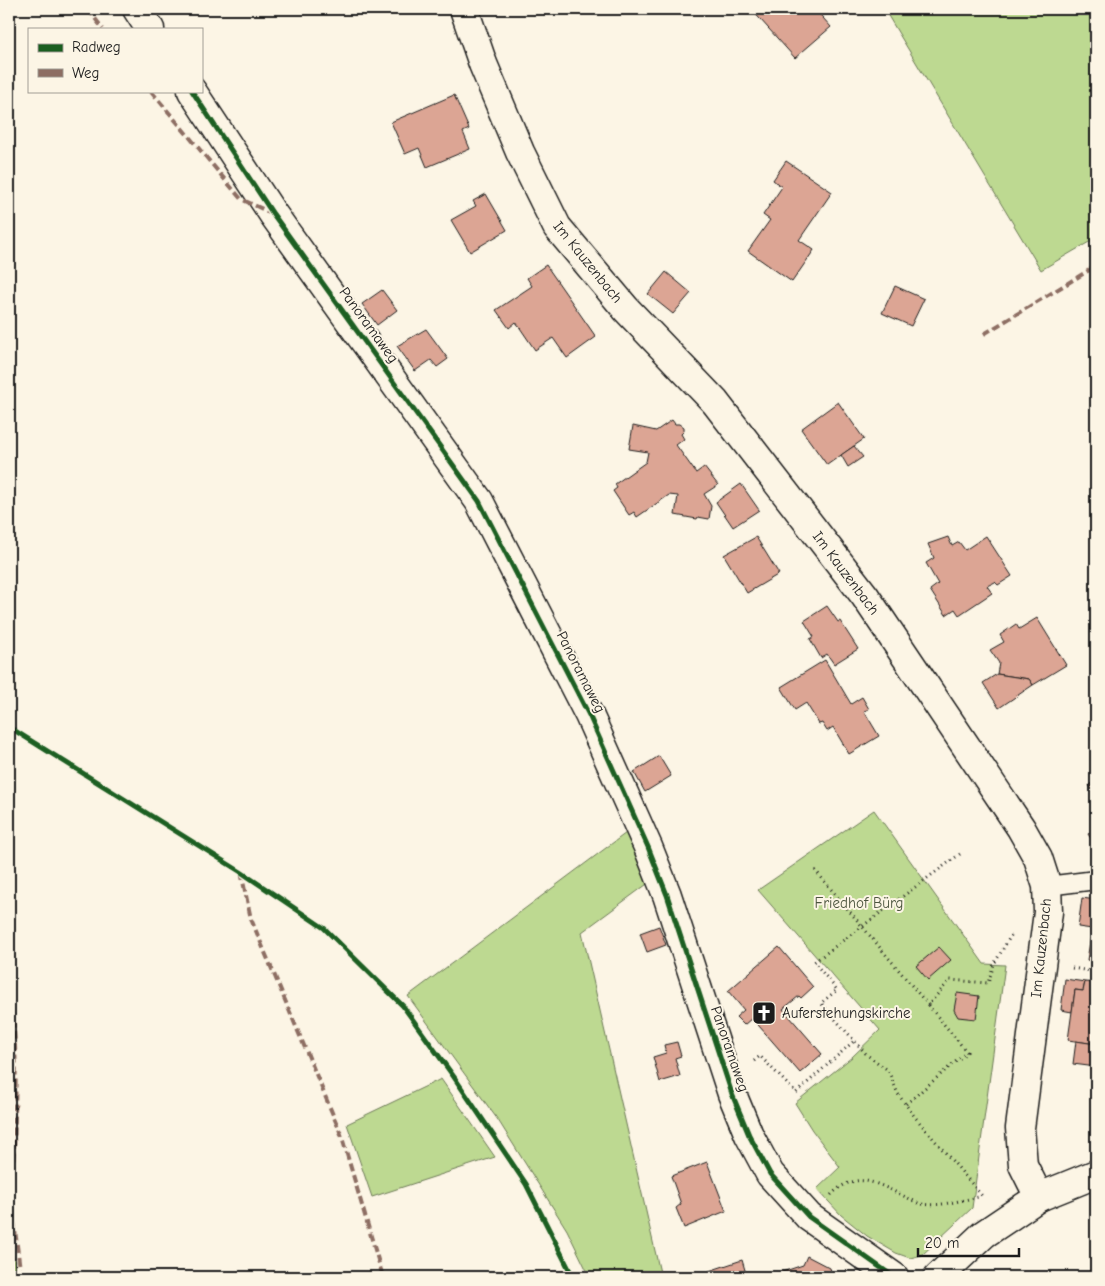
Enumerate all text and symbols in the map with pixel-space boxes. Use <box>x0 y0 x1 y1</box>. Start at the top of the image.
legend <box>28 28 202 92</box>
text: Radweg <box>72 38 121 56</box>
text: Weg <box>72 64 99 82</box>
street label: Im Kauzenbach <box>550 217 626 307</box>
street label: Panoramaweg <box>335 284 403 366</box>
street label: Im Kauzenbach <box>809 528 883 618</box>
street label: Panoramaweg <box>553 628 609 716</box>
park label: Friedhof Bürg <box>814 894 904 912</box>
street label: Im Kauzenbach <box>1027 897 1055 999</box>
church icon: Auferstehungskirche <box>751 1000 777 1026</box>
street label: Panoramaweg <box>707 1004 753 1094</box>
place label: Auferstehungskirche <box>782 1004 911 1022</box>
scale bar <box>918 1226 1019 1258</box>
text: 20 m <box>925 1234 959 1252</box>

